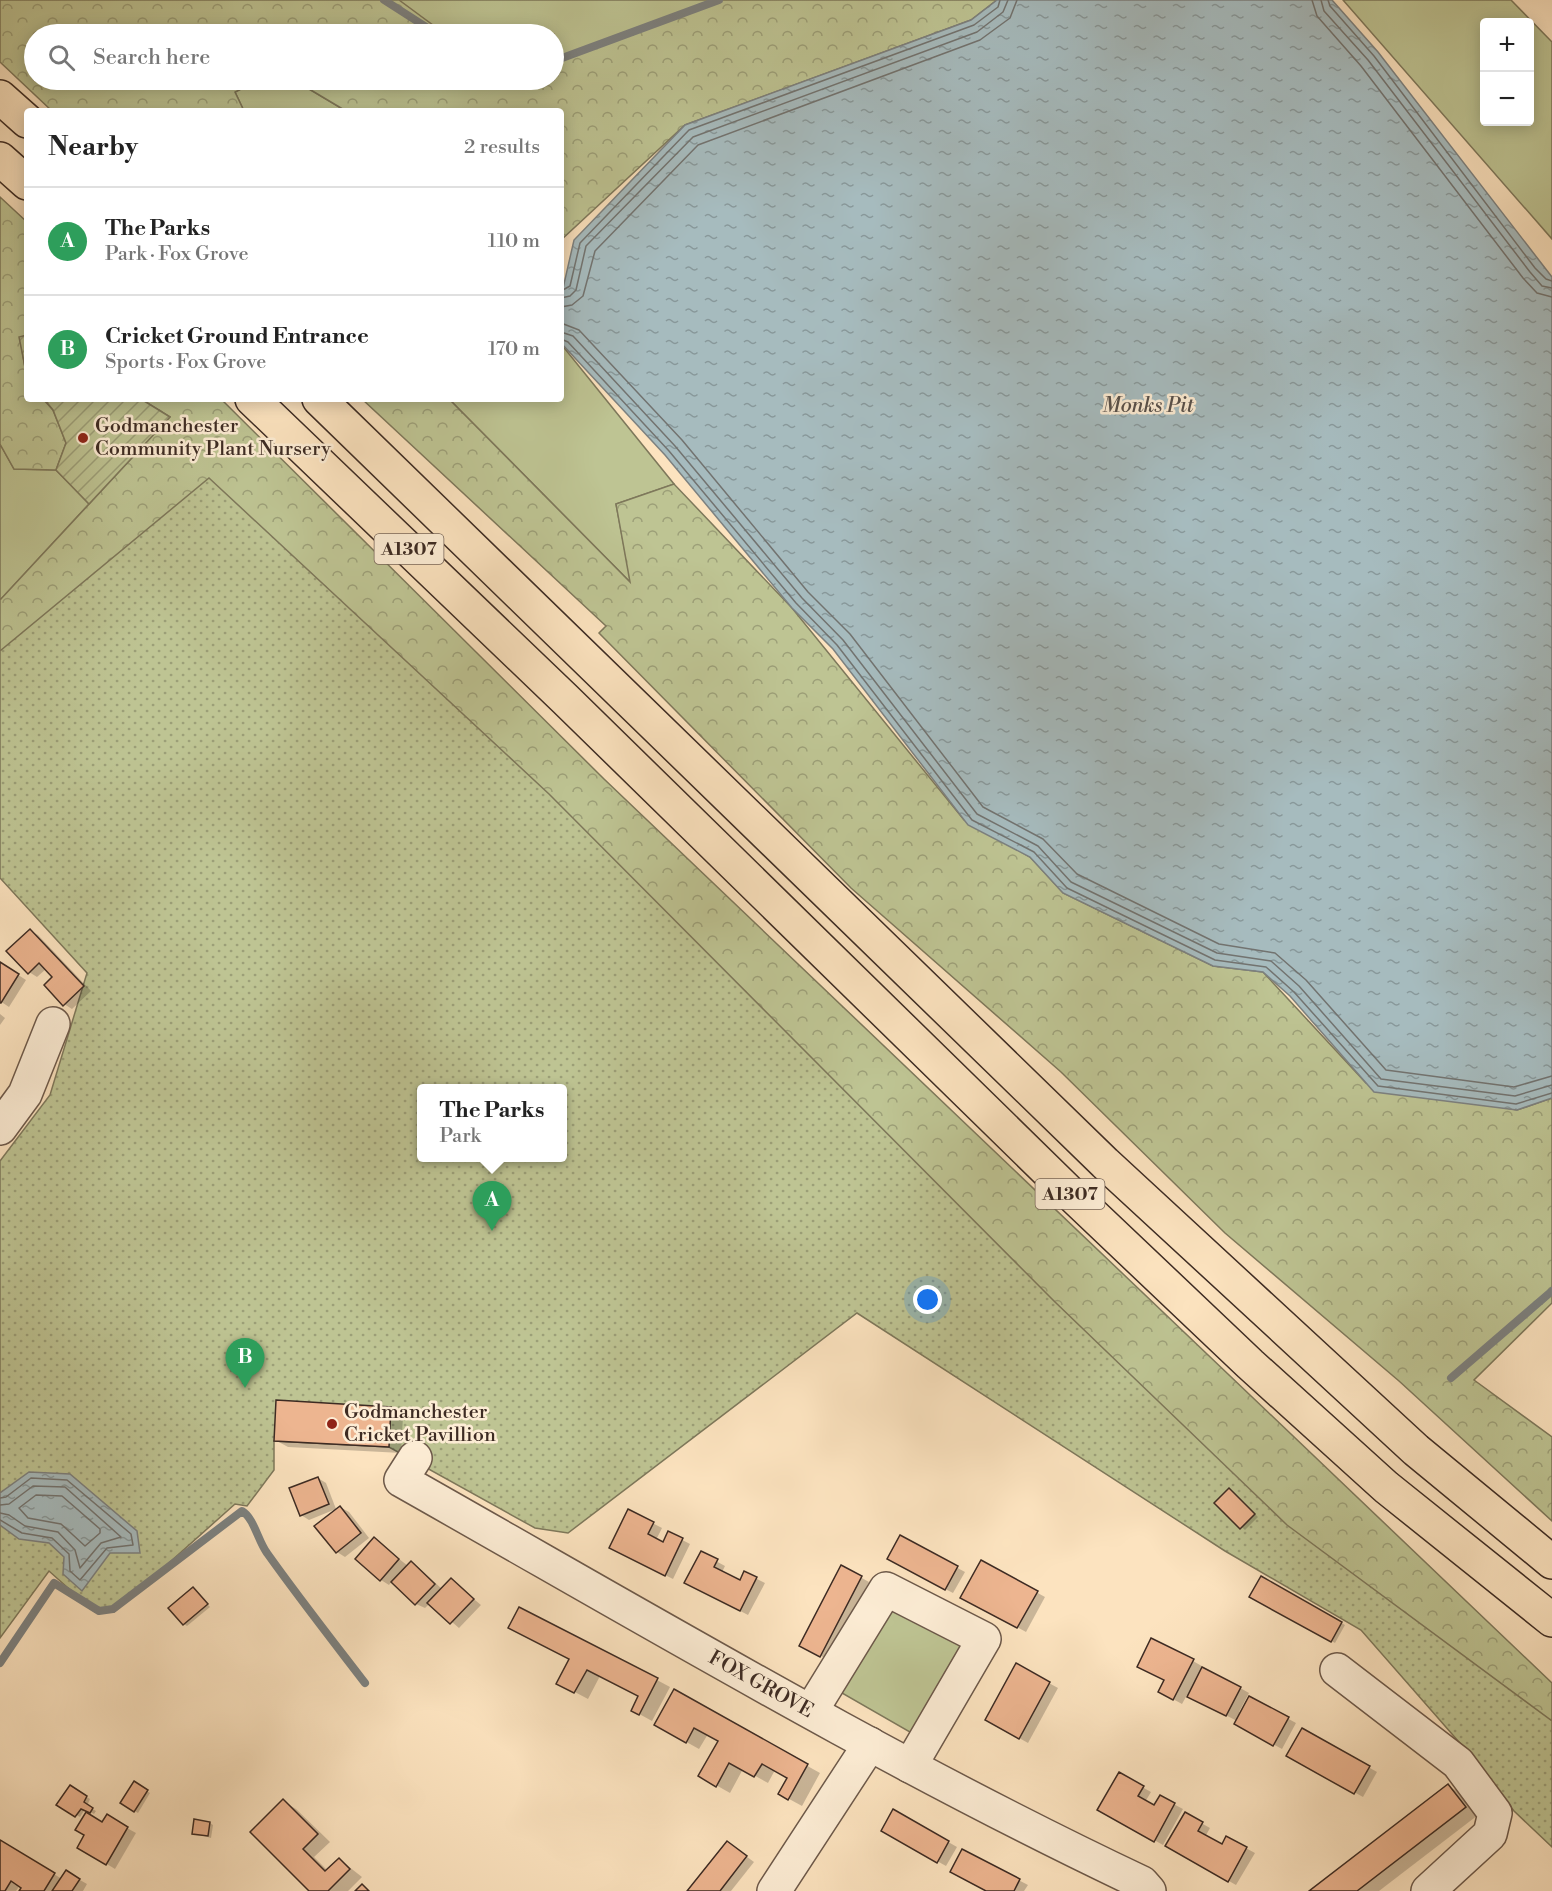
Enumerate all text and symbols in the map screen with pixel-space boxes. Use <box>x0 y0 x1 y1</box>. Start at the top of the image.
map controls <box>1480 18 1534 126</box>
button: + <box>1480 18 1534 72</box>
search box <box>24 24 564 90</box>
icon: search <box>45 41 78 74</box>
text: Search here <box>93 44 210 71</box>
button: − <box>1480 72 1534 126</box>
text: Nearby <box>48 131 138 163</box>
text: 2 results <box>464 135 540 160</box>
text: The Parks <box>105 215 210 242</box>
text: A <box>60 229 75 254</box>
text: 110 m <box>488 229 540 254</box>
text: Park · Fox Grove <box>105 242 249 267</box>
text: Cricket Ground Entrance <box>105 323 369 350</box>
text: B <box>60 337 75 362</box>
text: 170 m <box>488 337 540 362</box>
text: Sports · Fox Grove <box>105 350 266 375</box>
water label: Monks Pit <box>1102 393 1195 419</box>
place label: Godmanchester Community Plant Nursery <box>95 414 331 462</box>
marker: Godmanchester Community Plant Nursery <box>76 431 90 445</box>
road number: A1307 <box>374 534 444 564</box>
popup <box>417 1084 567 1162</box>
text: The Parks <box>439 1097 545 1124</box>
text: Park <box>439 1124 481 1149</box>
road number: A1307 <box>1036 1179 1104 1209</box>
pin: A <box>472 1182 512 1231</box>
your location <box>913 1285 942 1314</box>
pin: B <box>226 1338 264 1388</box>
place label: Godmanchester Cricket Pavillion <box>344 1400 496 1448</box>
marker: Godmanchester Cricket Pavillion <box>325 1417 339 1431</box>
street label: FOX GROVE <box>704 1645 818 1724</box>

